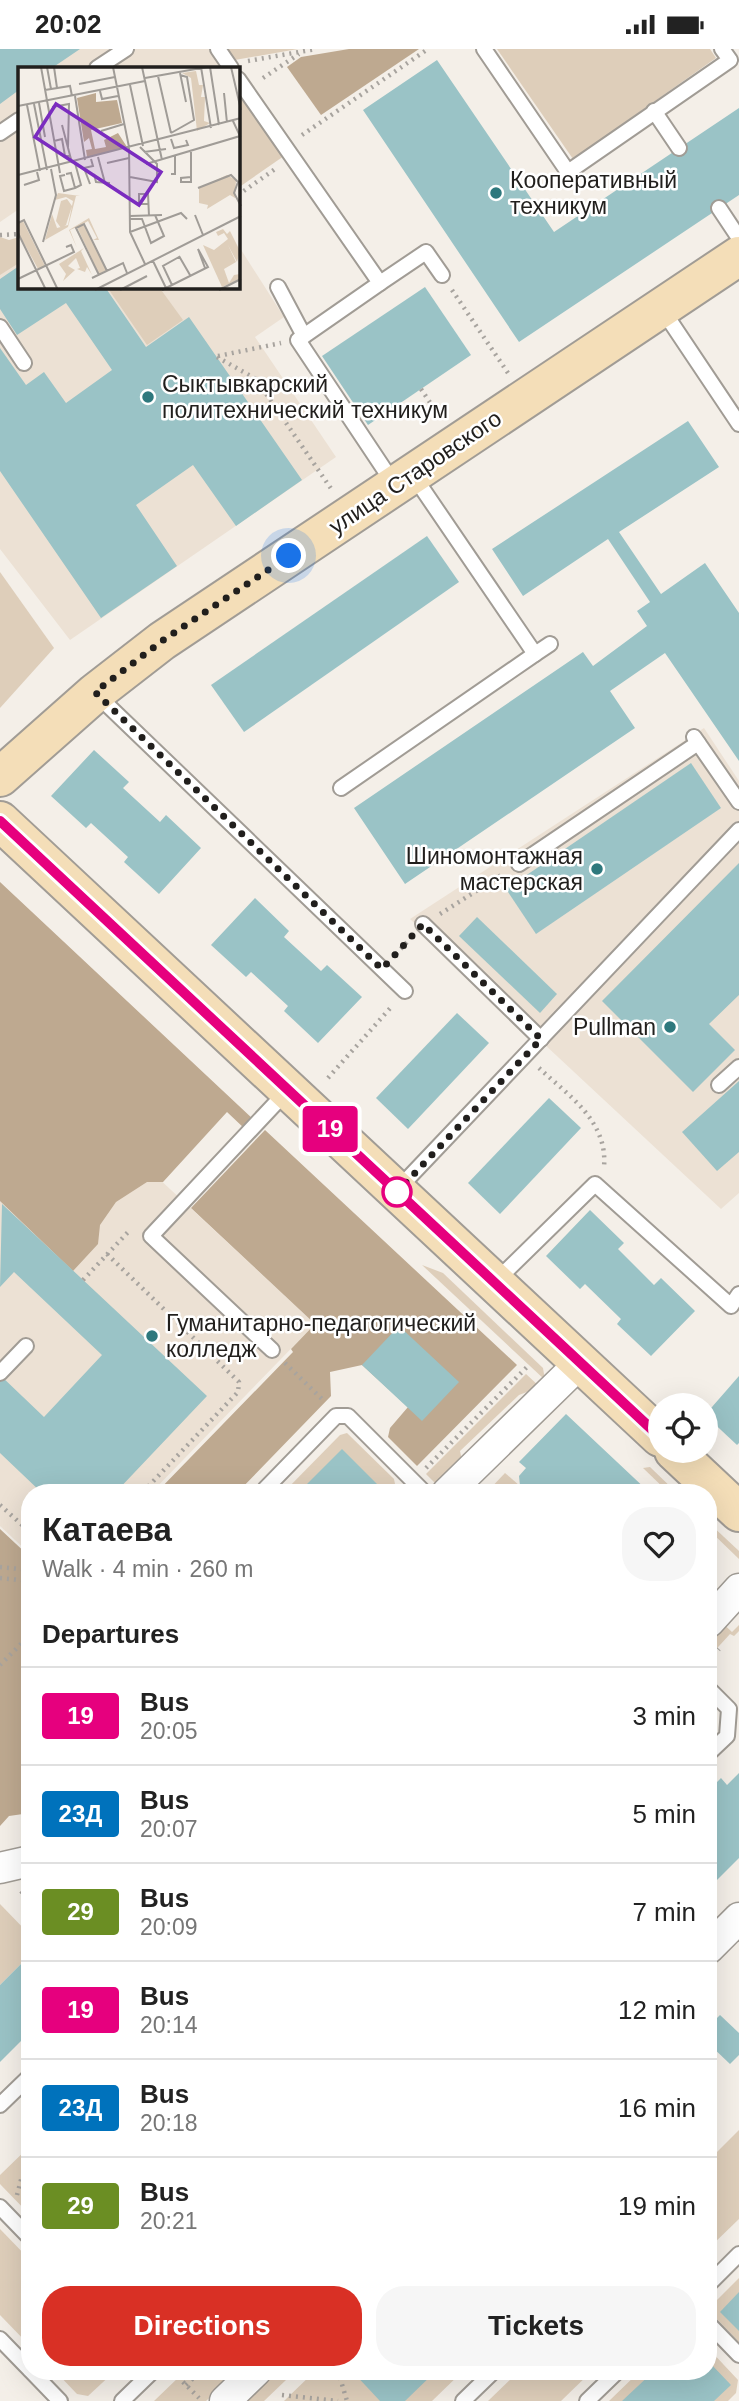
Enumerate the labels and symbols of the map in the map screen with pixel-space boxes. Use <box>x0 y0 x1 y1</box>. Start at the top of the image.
inset map <box>18 67 240 289</box>
place label: Кооперативный техникум <box>510 167 677 219</box>
marker: Кооперативный техникум <box>488 185 504 201</box>
place label: Сыктывкарский политехнический техникум <box>162 371 448 423</box>
marker: Сыктывкарский политехнический техникум <box>140 389 156 405</box>
street label: улица Старовского <box>324 405 506 539</box>
your location <box>271 538 306 573</box>
place label: Шиномонтажная мастерская <box>406 843 583 895</box>
marker: Шиномонтажная мастерская <box>589 861 605 877</box>
place label: Pullman <box>573 1014 656 1040</box>
marker: Pullman <box>662 1019 678 1035</box>
line badge: 19 <box>298 1106 362 1152</box>
unlabelled marker <box>382 1177 412 1207</box>
place label: Гуманитарно-педагогический колледж <box>166 1310 476 1362</box>
marker: Гуманитарно-педагогический колледж <box>144 1328 160 1344</box>

